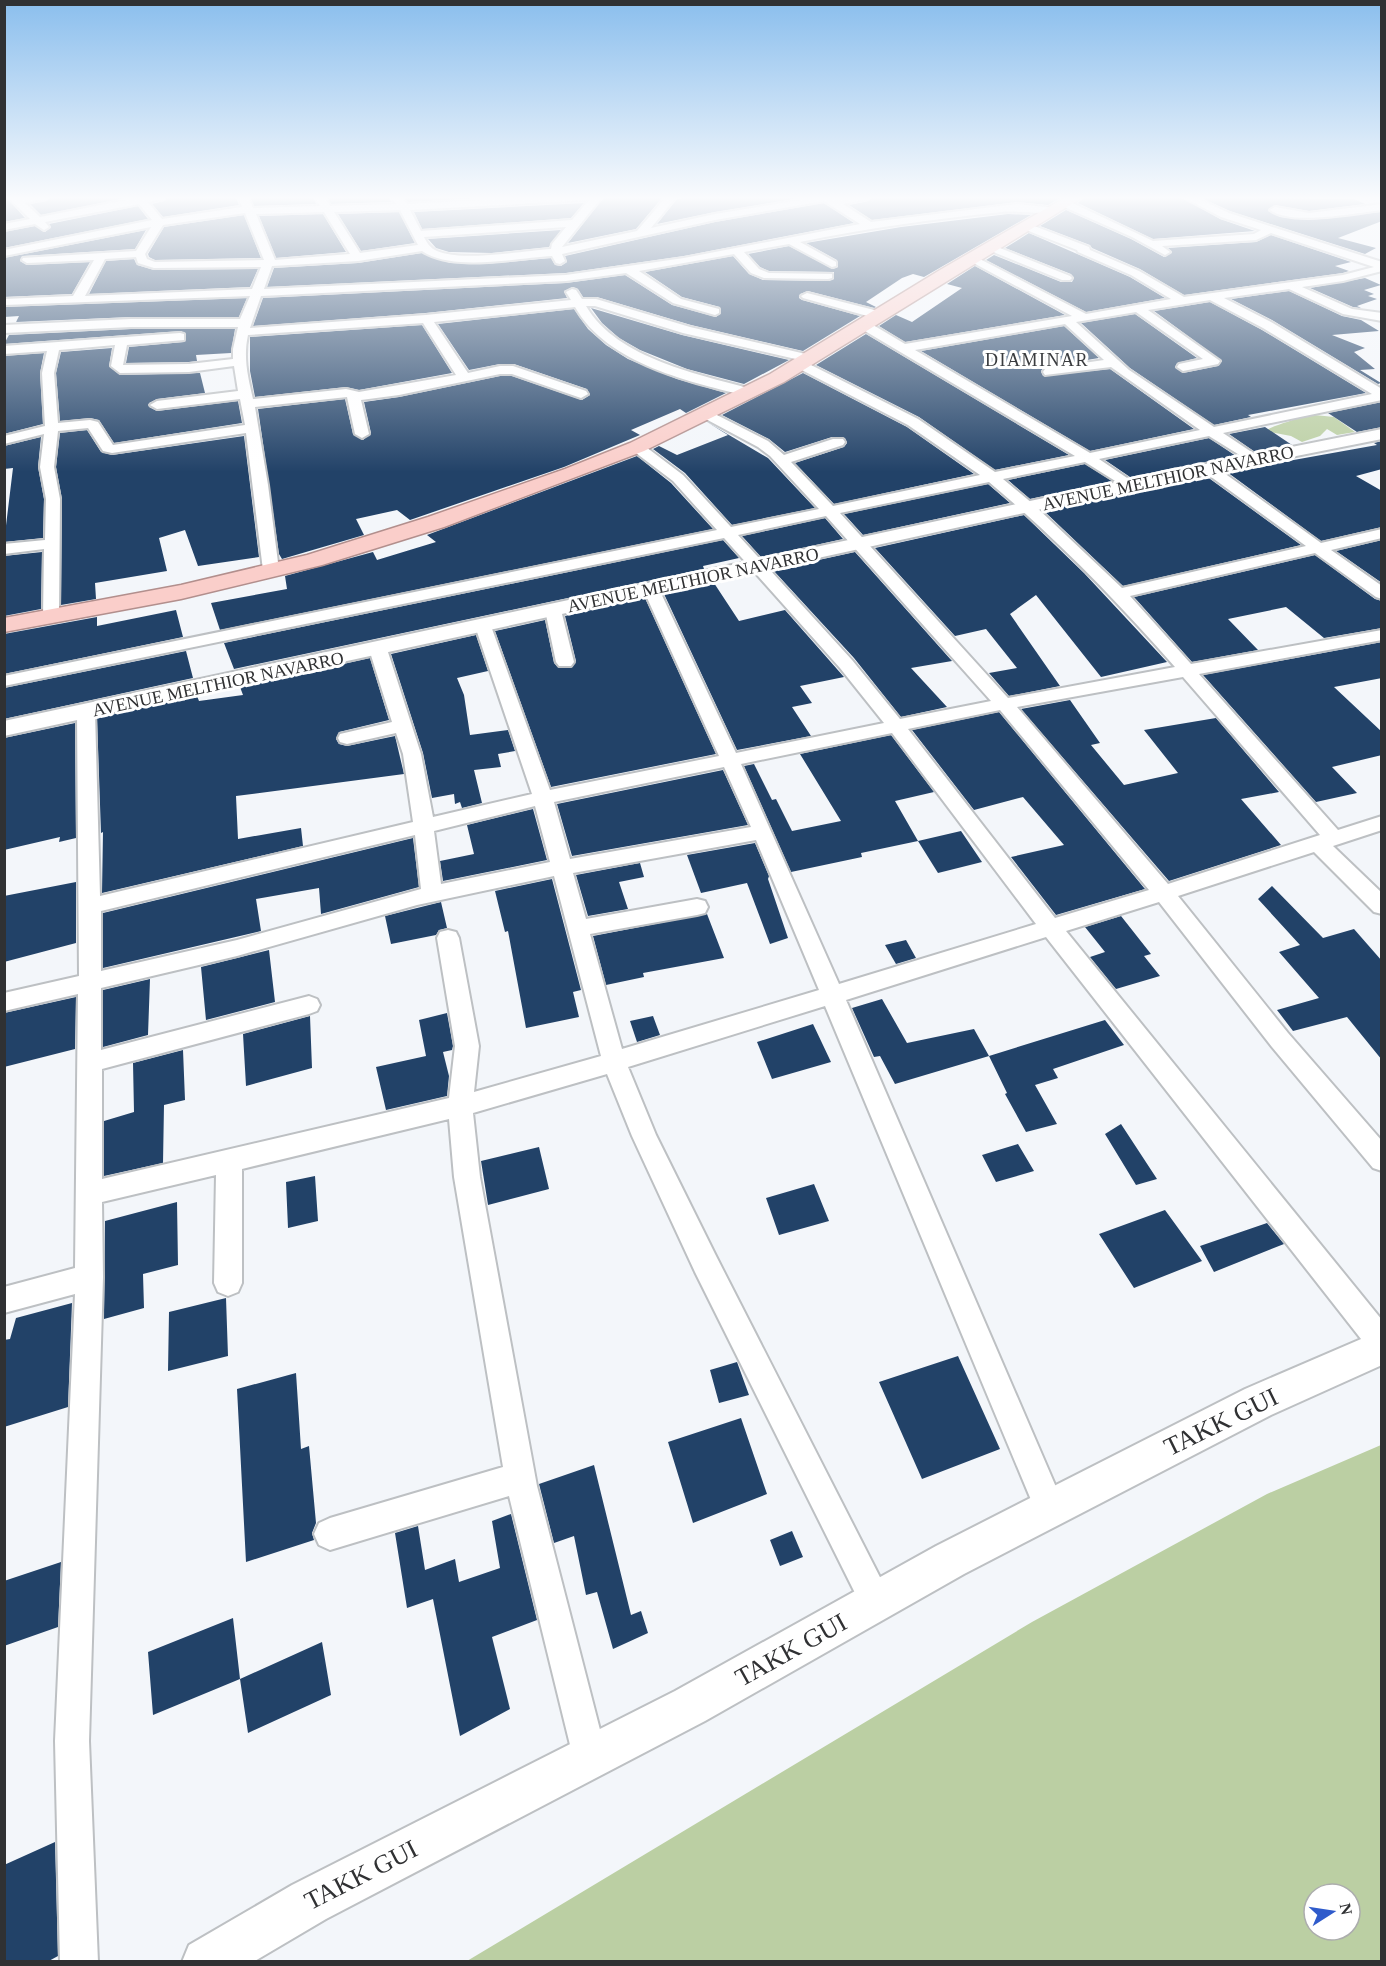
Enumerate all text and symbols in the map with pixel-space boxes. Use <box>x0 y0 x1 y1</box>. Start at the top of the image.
district label: DIAMINAR <box>985 350 1089 370</box>
street label: AVENUE MELTHIOR NAVARRO <box>1041 442 1295 514</box>
street label: AVENUE MELTHIOR NAVARRO <box>566 544 820 616</box>
street label: AVENUE MELTHIOR NAVARRO <box>91 648 345 720</box>
street label: TAKK GUI <box>1159 1382 1283 1462</box>
street label: TAKK GUI <box>730 1608 852 1692</box>
street label: TAKK GUI <box>300 1834 422 1916</box>
north arrow <box>1302 1882 1362 1942</box>
text: N <box>1337 1902 1356 1917</box>

